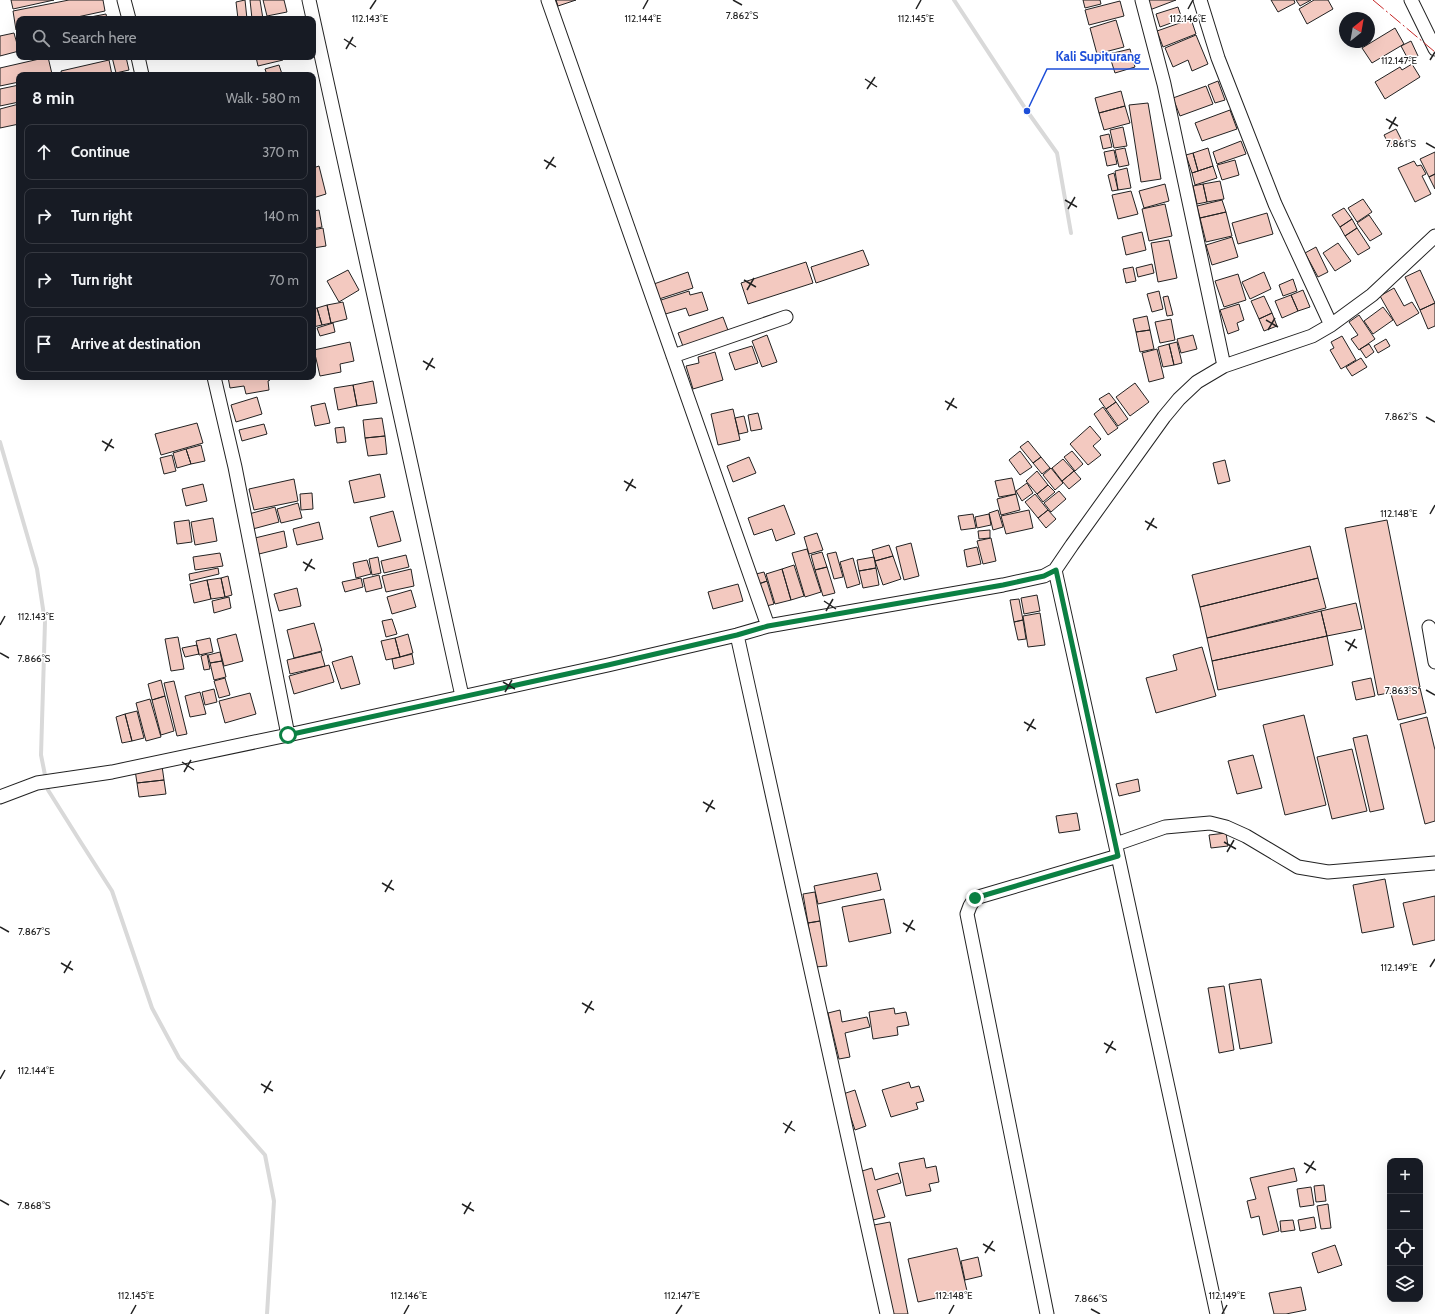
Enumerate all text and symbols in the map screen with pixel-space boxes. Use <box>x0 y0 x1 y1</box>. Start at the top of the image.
text: 7.862°S <box>726 9 758 22</box>
text: 112.143°E <box>352 12 389 25</box>
text: 112.144°E <box>625 12 662 25</box>
text: 112.145°E <box>898 12 935 25</box>
text: 112.146°E <box>1170 12 1207 25</box>
north arrow <box>1339 12 1375 48</box>
search box <box>16 16 316 60</box>
icon: search <box>30 27 52 49</box>
text: Search here <box>62 29 137 47</box>
callout: Kali Supiturang <box>1047 44 1149 69</box>
text: Kali Supiturang <box>1055 48 1141 64</box>
text: 112.147°E <box>1381 54 1418 67</box>
text: 8 min <box>32 88 74 108</box>
text: Walk · 580 m <box>226 90 300 106</box>
text: 7.861°S <box>1386 137 1416 150</box>
icon: ahead <box>33 141 55 163</box>
text: Continue <box>71 143 130 161</box>
text: 370 m <box>262 144 299 160</box>
icon: right <box>33 205 55 227</box>
text: Turn right <box>71 207 132 225</box>
text: 140 m <box>264 208 299 224</box>
icon: right <box>33 269 55 291</box>
text: Turn right <box>71 271 132 289</box>
text: 70 m <box>269 272 299 288</box>
icon: arrive <box>33 333 55 355</box>
text: Arrive at destination <box>71 335 201 353</box>
text: 7.862°S <box>1385 410 1417 423</box>
text: 112.148°E <box>1380 507 1418 520</box>
text: 112.143°E <box>18 610 55 623</box>
text: 7.866°S <box>18 652 51 665</box>
text: 7.863°S <box>1385 684 1417 697</box>
route start <box>279 726 297 744</box>
route end <box>966 889 984 907</box>
text: 7.867°S <box>18 925 50 938</box>
text: 112.149°E <box>1381 961 1418 974</box>
text: 112.144°E <box>18 1064 55 1077</box>
map controls <box>1387 1158 1423 1302</box>
button: + <box>1387 1158 1423 1194</box>
button: − <box>1387 1194 1423 1230</box>
text: 7.868°S <box>17 1199 51 1212</box>
button: locate <box>1387 1230 1423 1266</box>
button: layers <box>1387 1266 1423 1302</box>
text: 112.145°E <box>118 1289 155 1302</box>
text: 112.146°E <box>391 1289 428 1302</box>
text: 112.147°E <box>664 1289 701 1302</box>
text: 112.148°E <box>935 1289 973 1302</box>
text: 112.149°E <box>1209 1289 1246 1302</box>
text: 7.866°S <box>1075 1292 1108 1305</box>

